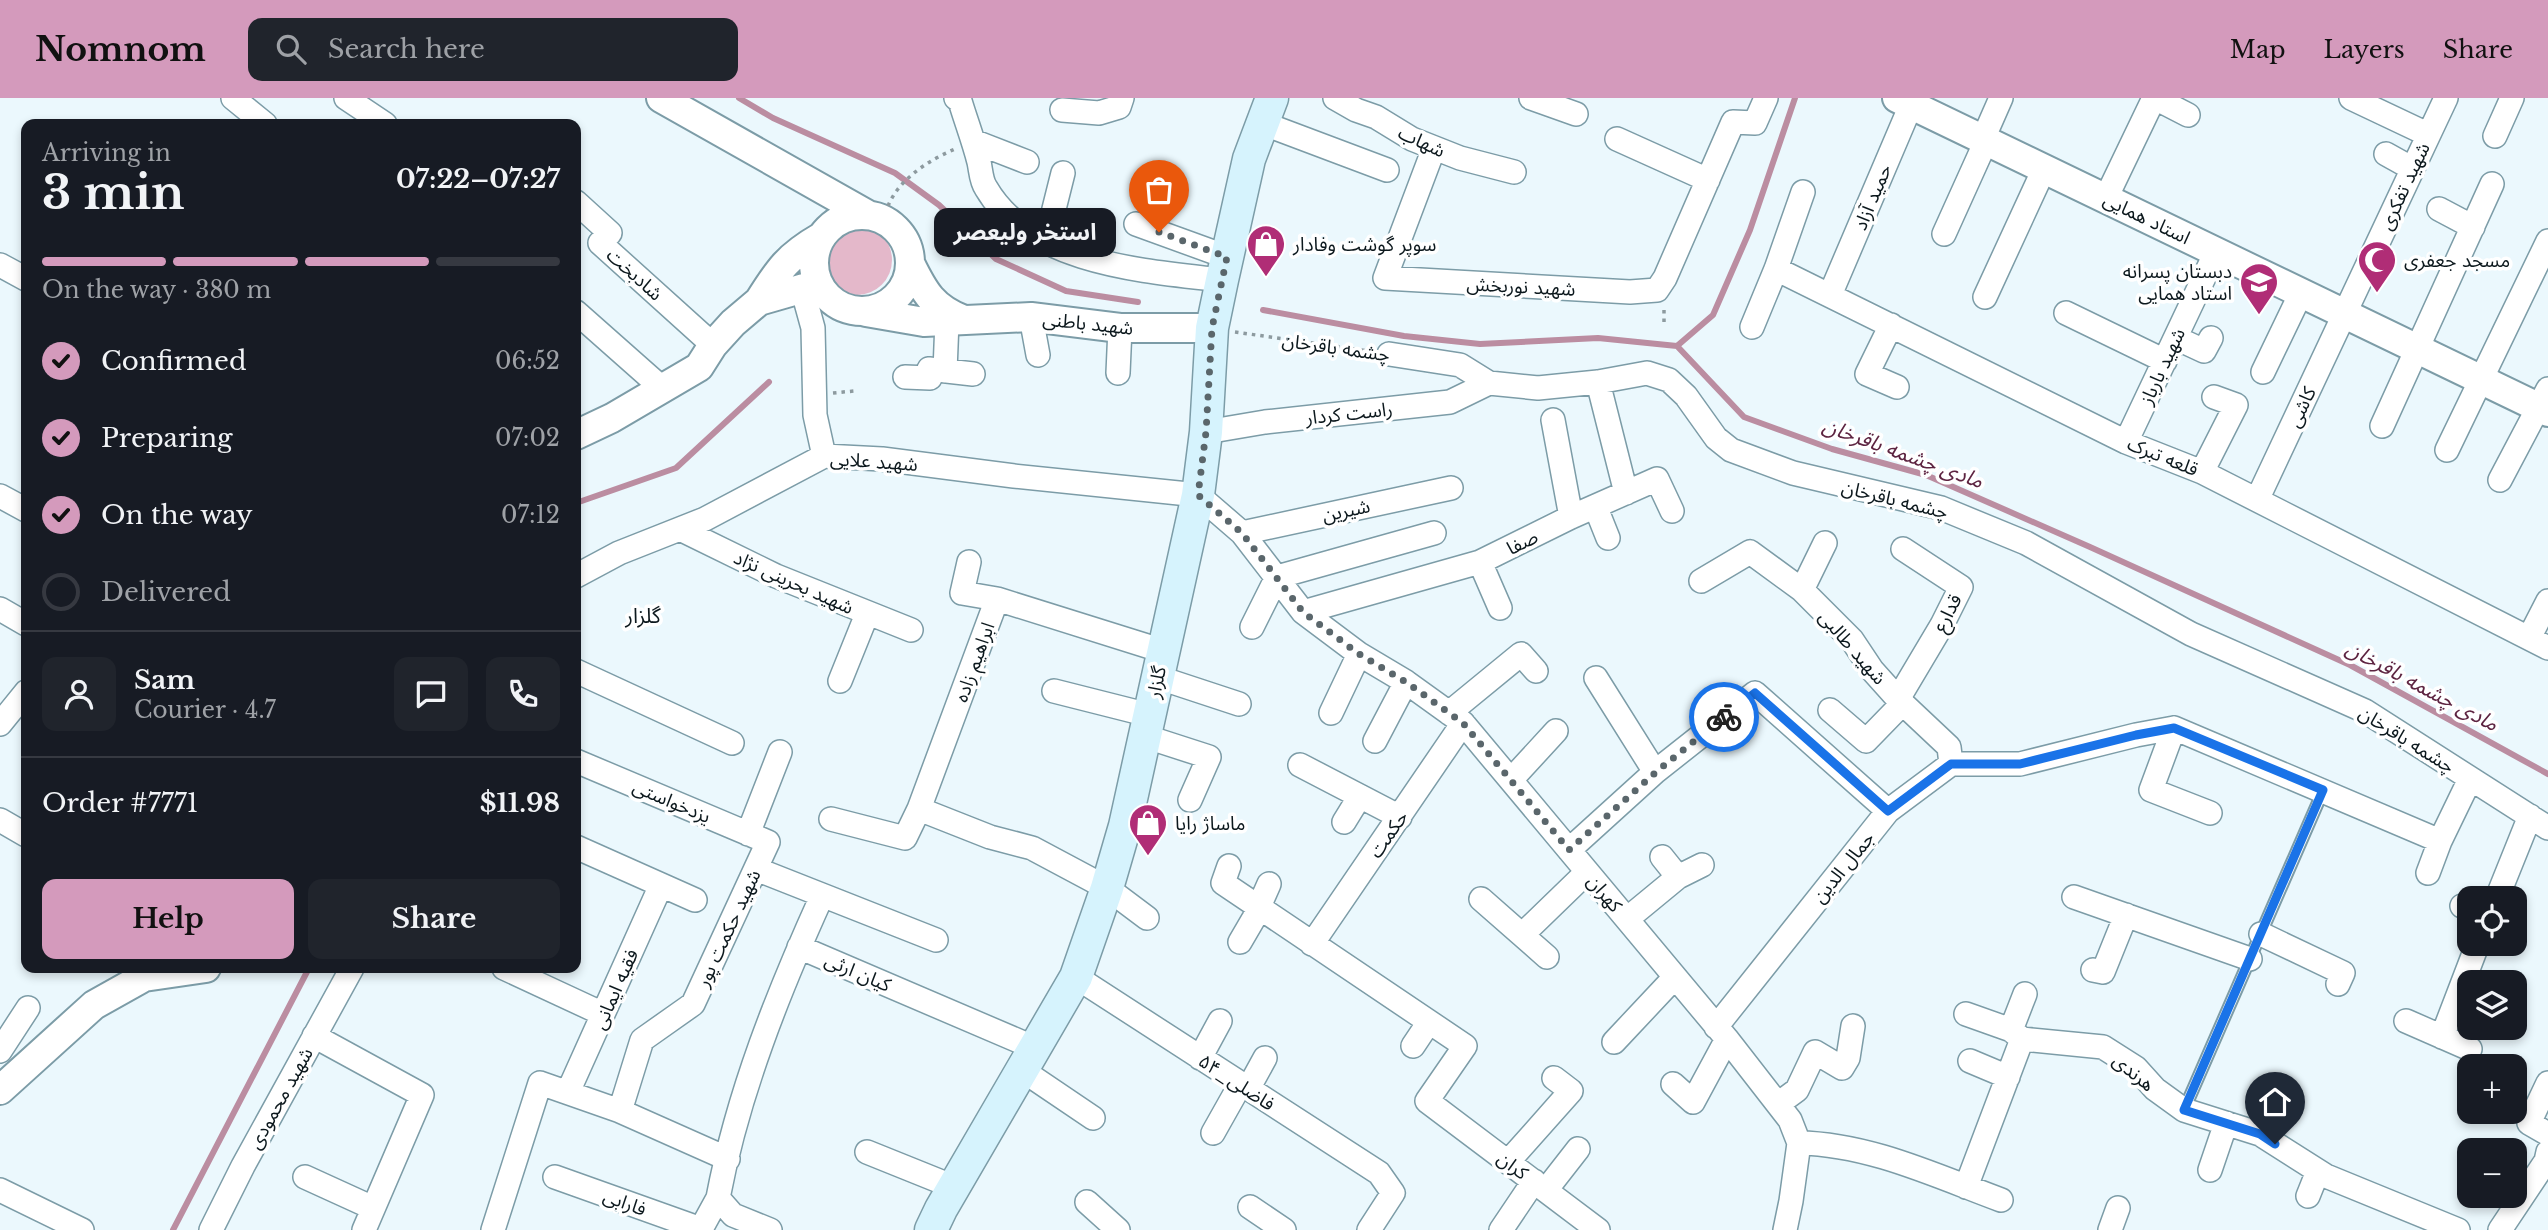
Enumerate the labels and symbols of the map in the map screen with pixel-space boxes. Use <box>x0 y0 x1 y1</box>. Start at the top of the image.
street label: شهاب <box>1395 121 1449 162</box>
street label: شهید تفکری <box>2374 139 2435 234</box>
pin <box>1129 160 1189 232</box>
street label: حمید آزاد <box>1848 161 1897 234</box>
street label: استاد همایی <box>2100 188 2194 249</box>
callout: استخر ولیعصر <box>935 208 1117 256</box>
shop icon: سوپر گوشت وفادار <box>1245 223 1287 278</box>
place label: سوپر گوشت وفادار <box>1292 233 1437 257</box>
mosque icon: مسجد جعفری <box>2356 239 2398 294</box>
street label: شادبخت <box>602 243 667 305</box>
place label: مسجد جعفری <box>2404 249 2510 272</box>
place label: دبستان پسرانه استاد همایی <box>2123 260 2232 305</box>
school or university icon: دبستان پسرانه استاد همایی <box>2238 261 2280 316</box>
street label: شهید نوربخش <box>1466 272 1576 301</box>
street label: شهید باطنی <box>1041 307 1134 340</box>
street label: شهید بارباز <box>2134 324 2190 409</box>
street label: چشمه باقرخان <box>1280 329 1391 367</box>
street label: کاشی <box>2282 382 2321 431</box>
street label: راست کردار <box>1303 397 1394 430</box>
water label: مادی چشمه باقرخان <box>1819 412 1987 495</box>
street label: قلعه تبرک <box>2124 432 2202 481</box>
street label: شهید علایی <box>829 447 919 476</box>
street label: چشمه باقرخان <box>1839 475 1950 525</box>
street label: شیرین <box>1320 494 1372 527</box>
street label: صفا <box>1503 525 1542 560</box>
street label: شهید بحرینی نژاد <box>730 546 857 619</box>
street label: قدارع <box>1928 590 1968 637</box>
district label: گلزار <box>624 603 661 629</box>
street label: شهید طالبی <box>1814 605 1891 689</box>
street label: ابراهیم زاده <box>949 619 1002 706</box>
water label: مادی چشمه باقرخان <box>2341 635 2503 738</box>
street label: گلزار <box>1142 663 1171 701</box>
courier <box>1689 682 1759 752</box>
street label: چشمه باقرخان <box>2354 701 2459 779</box>
street label: یزدخواستی <box>629 775 714 828</box>
shop icon: ماساژ رایا <box>1127 802 1169 857</box>
street label: حکمت <box>1364 806 1413 862</box>
place label: ماساژ رایا <box>1175 812 1246 835</box>
street label: جمال الدین <box>1808 827 1879 908</box>
street label: شهید حکمت پور <box>691 866 767 992</box>
street label: کهران <box>1582 870 1628 918</box>
street label: فقیه ایمانی <box>588 945 643 1033</box>
street label: کیان ارثی <box>821 948 895 997</box>
street label: شهید محمودی <box>243 1043 318 1153</box>
street label: هرندی <box>2108 1048 2159 1096</box>
street label: ۵۴_فاضلی <box>1194 1049 1279 1116</box>
pin <box>2245 1072 2305 1144</box>
street label: کران <box>1493 1146 1533 1185</box>
street label: فارابی <box>600 1184 650 1221</box>

